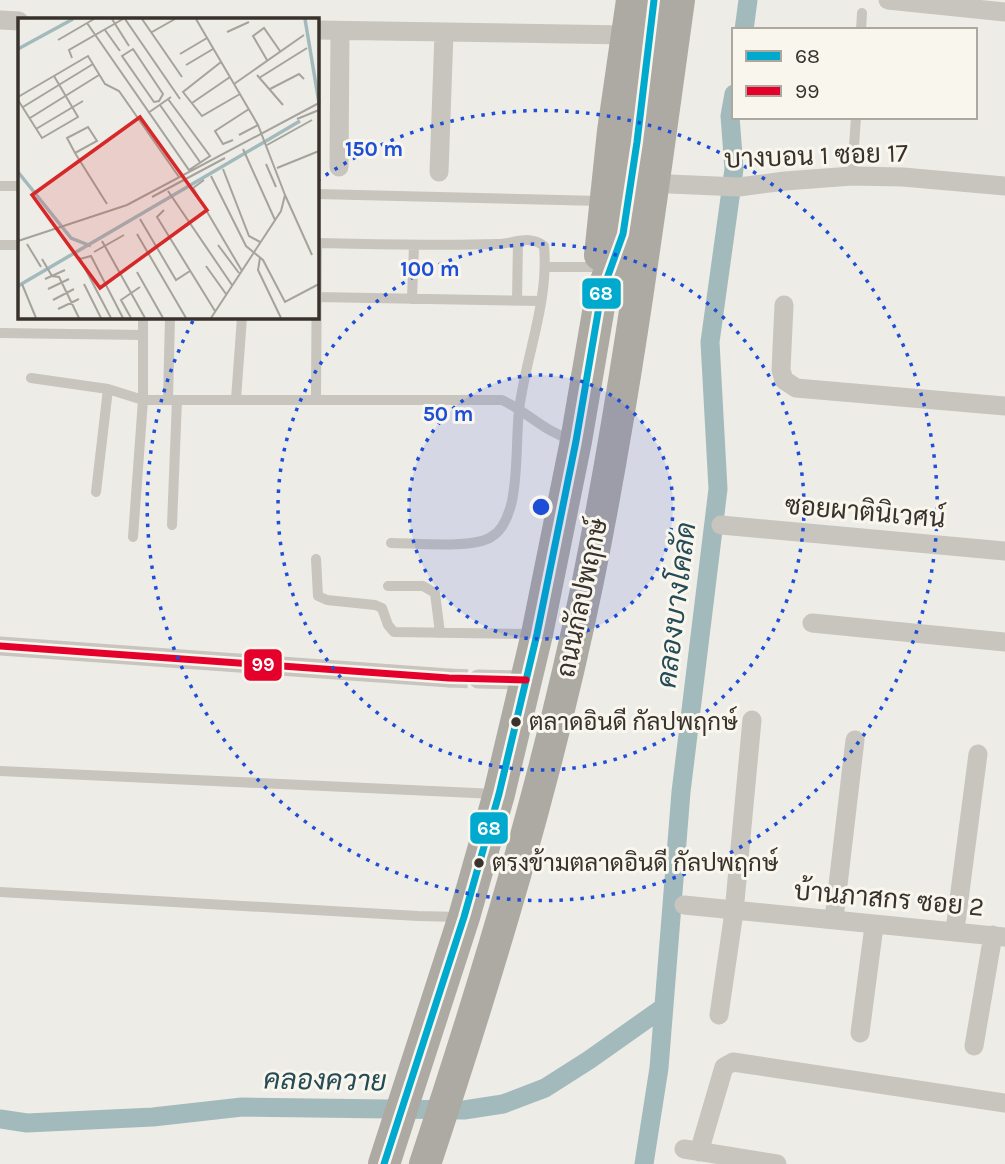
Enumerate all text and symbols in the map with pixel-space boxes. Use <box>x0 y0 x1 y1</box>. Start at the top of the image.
inset map <box>18 18 318 318</box>
legend <box>732 28 977 119</box>
text: 68 <box>795 44 820 68</box>
text: 99 <box>795 79 819 103</box>
text: 150 m <box>345 137 403 161</box>
street label: บางบอน 1 ซอย 17 <box>724 137 908 175</box>
text: 100 m <box>400 257 460 281</box>
line badge: 68 <box>581 277 622 310</box>
text: 68 <box>589 283 613 305</box>
text: 50 m <box>423 402 473 426</box>
street label: ซอยผาตินิเวศน์ <box>784 488 947 534</box>
centre of rings <box>529 495 553 519</box>
street label: ถนนกัลปพฤกษ์ <box>548 515 614 680</box>
water label: คลองบางโคลัด <box>646 520 703 690</box>
line badge: 99 <box>243 648 283 682</box>
text: 99 <box>251 654 275 676</box>
place label: ตลาดอินดี กัลปพฤกษ์ <box>529 706 738 736</box>
marker: ตลาดอินดี กัลปพฤกษ์ <box>509 715 523 729</box>
line badge: 68 <box>469 811 509 845</box>
text: 68 <box>477 818 501 840</box>
place label: ตรงข้ามตลาดอินดี กัลปพฤกษ์ <box>492 847 779 877</box>
marker: ตรงข้ามตลาดอินดี กัลปพฤกษ์ <box>472 856 486 870</box>
street label: บ้านภาสกร ซอย 2 <box>793 874 985 923</box>
water label: คลองควาย <box>263 1062 387 1098</box>

